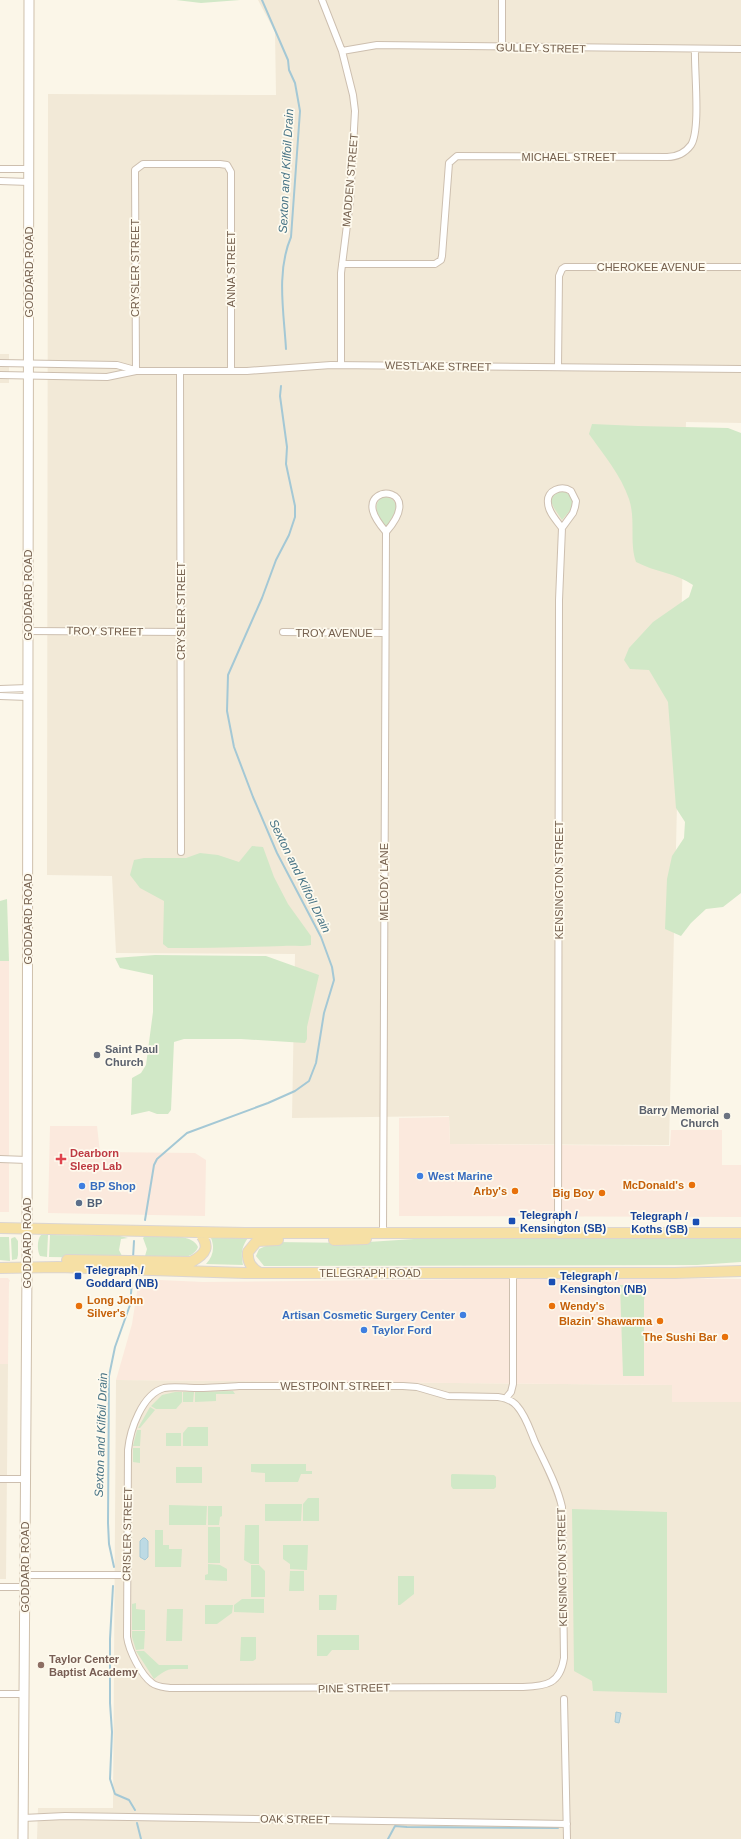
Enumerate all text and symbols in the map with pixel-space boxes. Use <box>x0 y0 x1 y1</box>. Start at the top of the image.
street label: GULLEY STREET <box>496 41 586 55</box>
water label: Sexton and Kilfoil Drain <box>276 108 296 234</box>
street label: MADDEN STREET <box>340 132 360 227</box>
street label: MICHAEL STREET <box>522 151 617 163</box>
street label: CRYSLER STREET <box>129 219 141 317</box>
street label: GODDARD ROAD <box>23 226 35 318</box>
street label: ANNA STREET <box>225 231 237 307</box>
street label: CHEROKEE AVENUE <box>597 261 705 273</box>
street label: WESTLAKE STREET <box>385 359 492 373</box>
street label: GODDARD ROAD <box>22 549 34 641</box>
street label: CRYSLER STREET <box>175 562 187 660</box>
street label: TROY STREET <box>66 624 144 638</box>
street label: TROY AVENUE <box>295 627 373 639</box>
water label: Sexton and Kilfoil Drain <box>266 817 334 935</box>
street label: KENSINGTON STREET <box>553 820 565 939</box>
street label: MELODY LANE <box>378 843 390 921</box>
street label: GODDARD ROAD <box>22 873 34 965</box>
place label: Saint Paul Church <box>105 1043 158 1068</box>
marker: Saint Paul Church <box>92 1050 102 1060</box>
place label: Barry Memorial Church <box>639 1104 719 1129</box>
marker: Barry Memorial Church <box>722 1111 732 1121</box>
place label: Dearborn Sleep Lab <box>70 1147 122 1172</box>
marker: Dearborn Sleep Lab <box>55 1153 67 1165</box>
place label: West Marine <box>428 1170 493 1182</box>
marker: West Marine <box>415 1171 425 1181</box>
place label: McDonald's <box>623 1179 684 1191</box>
place label: BP Shop <box>90 1180 136 1192</box>
marker: McDonald's <box>687 1180 697 1190</box>
marker: BP Shop <box>77 1181 87 1191</box>
place label: Arby's <box>473 1185 507 1197</box>
marker: Arby's <box>510 1186 520 1196</box>
place label: Big Boy <box>552 1187 595 1199</box>
marker: Big Boy <box>597 1188 607 1198</box>
street label: GODDARD ROAD <box>21 1197 33 1289</box>
place label: BP <box>87 1197 102 1209</box>
marker: BP <box>74 1198 84 1208</box>
place label: Telegraph / Kensington (SB) <box>520 1209 606 1234</box>
place label: Telegraph / Koths (SB) <box>630 1210 688 1235</box>
marker: Telegraph / Kensington (SB) <box>507 1216 517 1226</box>
marker: Telegraph / Koths (SB) <box>691 1217 701 1227</box>
place label: Telegraph / Goddard (NB) <box>86 1264 158 1289</box>
street label: TELEGRAPH ROAD <box>319 1267 421 1279</box>
place label: Telegraph / Kensington (NB) <box>560 1270 647 1295</box>
marker: Telegraph / Goddard (NB) <box>73 1271 83 1281</box>
marker: Telegraph / Kensington (NB) <box>547 1277 557 1287</box>
place label: Long John Silver's <box>87 1294 143 1319</box>
place label: Wendy's <box>560 1300 605 1312</box>
marker: Long John Silver's <box>74 1301 84 1311</box>
marker: Wendy's <box>547 1301 557 1311</box>
place label: Artisan Cosmetic Surgery Center <box>282 1309 456 1321</box>
marker: Artisan Cosmetic Surgery Center <box>458 1310 468 1320</box>
place label: Blazin' Shawarma <box>559 1315 653 1327</box>
marker: Blazin' Shawarma <box>655 1316 665 1326</box>
place label: Taylor Ford <box>372 1324 432 1336</box>
marker: Taylor Ford <box>359 1325 369 1335</box>
place label: The Sushi Bar <box>643 1331 718 1343</box>
marker: The Sushi Bar <box>720 1332 730 1342</box>
water label: Sexton and Kilfoil Drain <box>92 1372 110 1498</box>
street label: WESTPOINT STREET <box>280 1380 392 1392</box>
street label: CRISLER STREET <box>120 1487 134 1581</box>
street label: KENSINGTON STREET <box>555 1507 569 1627</box>
street label: GODDARD ROAD <box>19 1521 31 1613</box>
place label: Taylor Center Baptist Academy <box>49 1653 139 1678</box>
marker: Taylor Center Baptist Academy <box>36 1660 46 1670</box>
street label: PINE STREET <box>318 1681 390 1695</box>
street label: OAK STREET <box>260 1812 330 1826</box>

